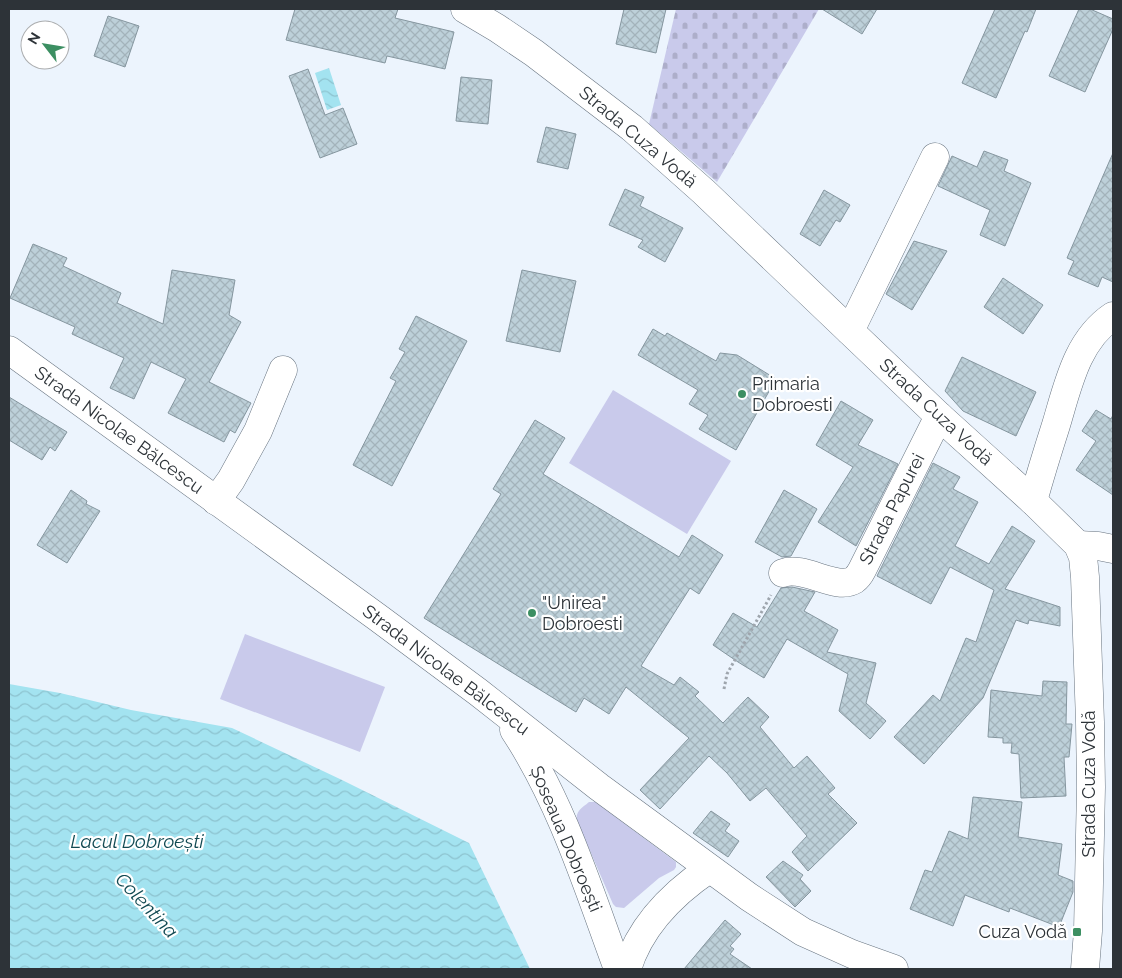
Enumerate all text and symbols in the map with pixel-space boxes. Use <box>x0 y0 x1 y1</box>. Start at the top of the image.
north arrow <box>20 20 70 70</box>
text: N <box>24 30 43 47</box>
street label: Strada Cuza Vodă <box>575 81 701 192</box>
street label: Strada Cuza Vodă <box>875 354 997 469</box>
street label: Strada Nicolae Bălcescu <box>31 361 208 498</box>
place label: Primaria Dobroesti <box>752 373 833 415</box>
marker: Primaria Dobroesti <box>736 388 748 400</box>
street label: Strada Papurei <box>855 450 929 568</box>
place label: "Unirea" Dobroesti <box>542 592 623 634</box>
street label: Strada Nicolae Bălcescu <box>359 600 534 739</box>
marker: "Unirea" Dobroesti <box>526 607 538 619</box>
street label: Strada Cuza Vodă <box>1078 711 1099 857</box>
street label: Șoseaua Dobroești <box>526 763 607 915</box>
water label: Lacul Dobroești <box>70 830 205 852</box>
water label: Colentina <box>111 868 183 942</box>
place label: Cuza Vodă <box>979 921 1067 942</box>
marker: Cuza Vodă <box>1071 926 1083 938</box>

